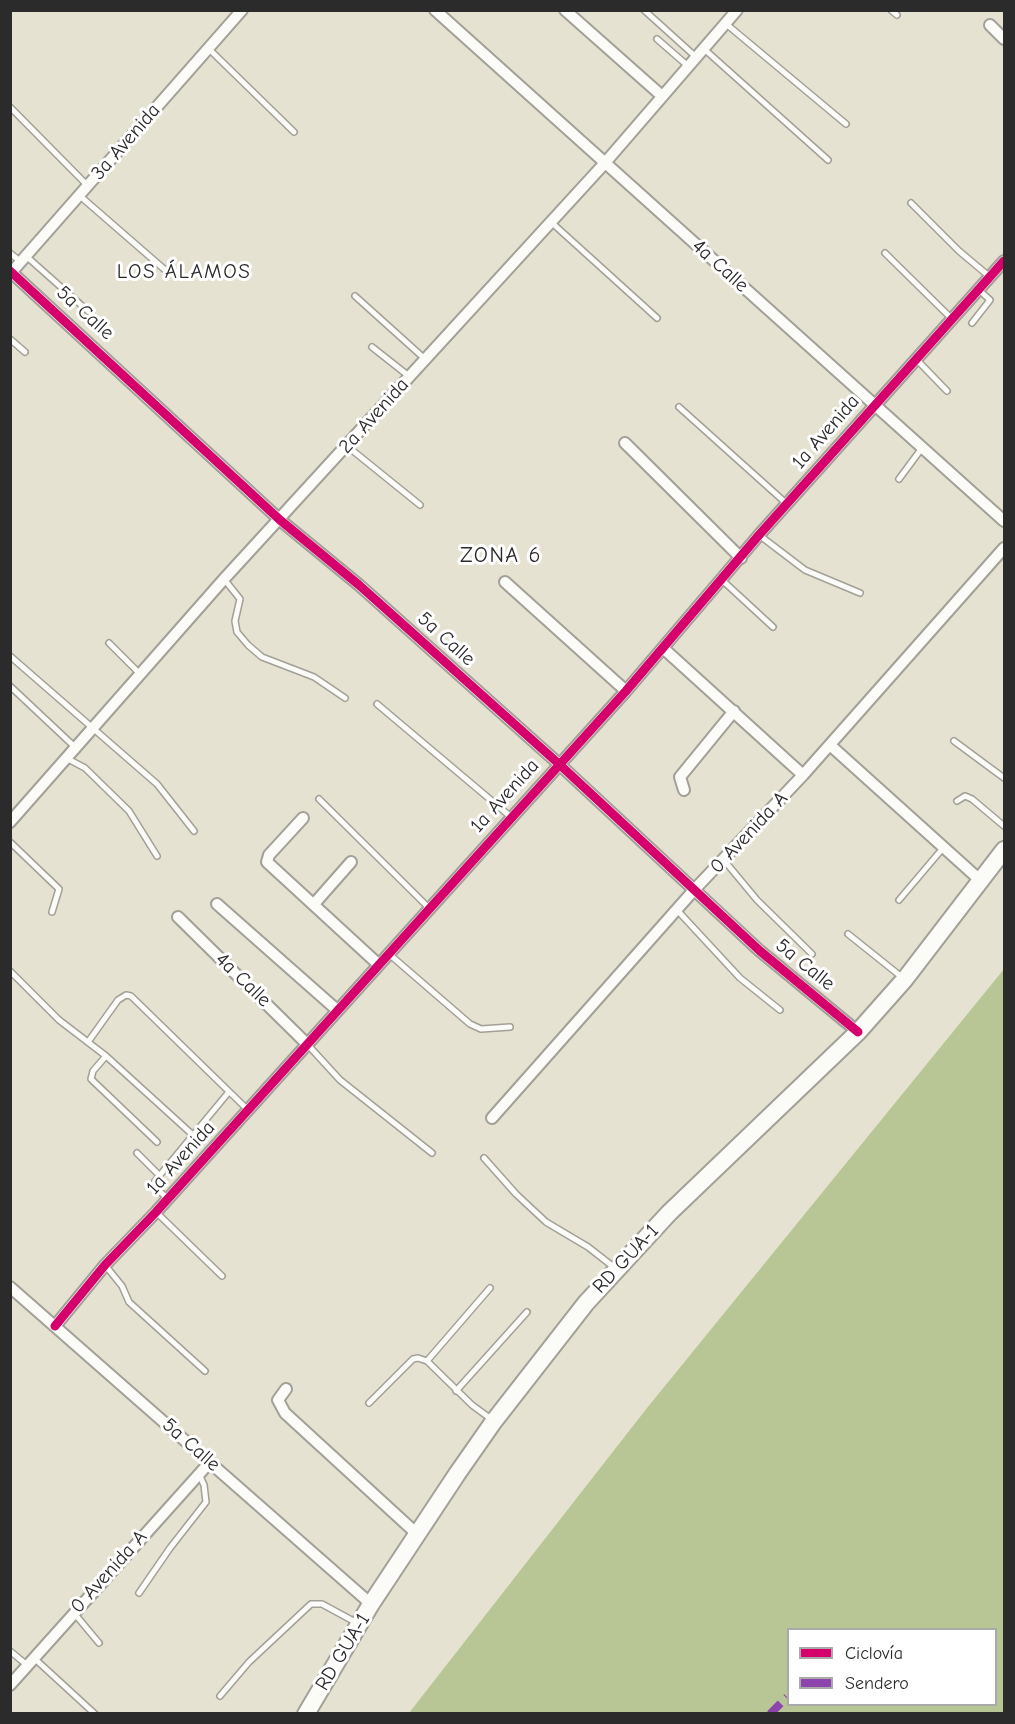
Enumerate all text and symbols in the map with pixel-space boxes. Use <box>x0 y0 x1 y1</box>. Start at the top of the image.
street label: 3a Avenida <box>86 99 166 185</box>
street label: 4a Calle <box>687 234 753 298</box>
district label: LOS ÁLAMOS <box>117 259 251 285</box>
street label: 5a Calle <box>51 281 119 345</box>
street label: 2a Avenida <box>334 373 414 459</box>
street label: 1a Avenida <box>787 390 865 474</box>
district label: ZONA 6 <box>460 543 542 569</box>
street label: 5a Calle <box>412 607 480 671</box>
street label: 1a Avenida <box>466 754 544 838</box>
street label: 0 Avenida A <box>705 787 793 879</box>
street label: 5a Calle <box>771 934 839 996</box>
street label: 4a Calle <box>210 948 276 1012</box>
street label: 1a Avenida <box>142 1116 220 1200</box>
street label: RD GUA-1 <box>588 1219 664 1299</box>
street label: 5a Calle <box>157 1413 225 1477</box>
street label: 0 Avenida A <box>66 1526 152 1618</box>
street label: RD GUA-1 <box>311 1609 375 1695</box>
legend <box>787 1628 997 1706</box>
text: Ciclovía <box>845 1643 903 1664</box>
text: Sendero <box>845 1673 909 1694</box>

